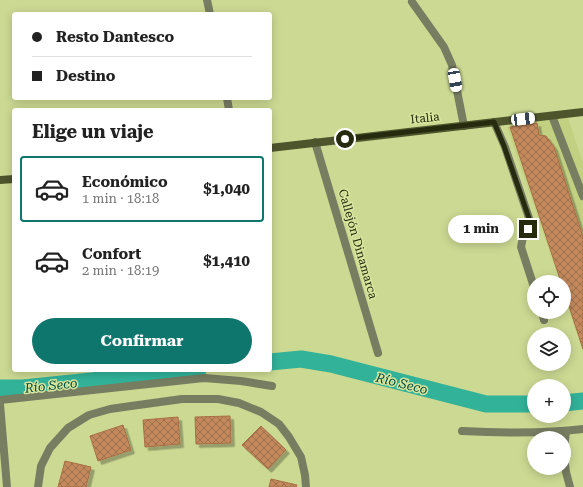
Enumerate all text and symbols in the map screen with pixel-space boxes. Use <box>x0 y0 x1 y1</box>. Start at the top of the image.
text: Resto Dantesco <box>56 28 174 46</box>
text: Destino <box>56 67 115 85</box>
car <box>447 67 463 93</box>
street label: Italia <box>410 109 441 127</box>
car <box>510 112 536 126</box>
text: Elige un viaje <box>32 121 154 142</box>
route start <box>336 130 354 148</box>
icon: car <box>34 171 70 207</box>
text: Económico <box>82 173 168 191</box>
text: $1,040 <box>203 180 250 198</box>
street label: Callejón Dinamarca <box>336 187 381 301</box>
text: 1 min · 18:18 <box>82 191 159 206</box>
callout: 1 min <box>448 215 514 243</box>
route end <box>519 220 537 238</box>
text: 1 min <box>463 221 499 236</box>
icon: car <box>34 243 70 279</box>
text: Confort <box>82 245 141 263</box>
text: $1,410 <box>203 252 250 270</box>
text: 2 min · 18:19 <box>82 263 159 278</box>
map controls <box>527 275 571 475</box>
button: locate <box>527 275 571 319</box>
button: Confirmar <box>32 318 252 364</box>
button: layers <box>527 327 571 371</box>
water label: Río Seco <box>373 370 429 397</box>
water label: Río Seco <box>23 375 78 396</box>
button: + <box>527 379 571 423</box>
button: − <box>527 431 571 475</box>

